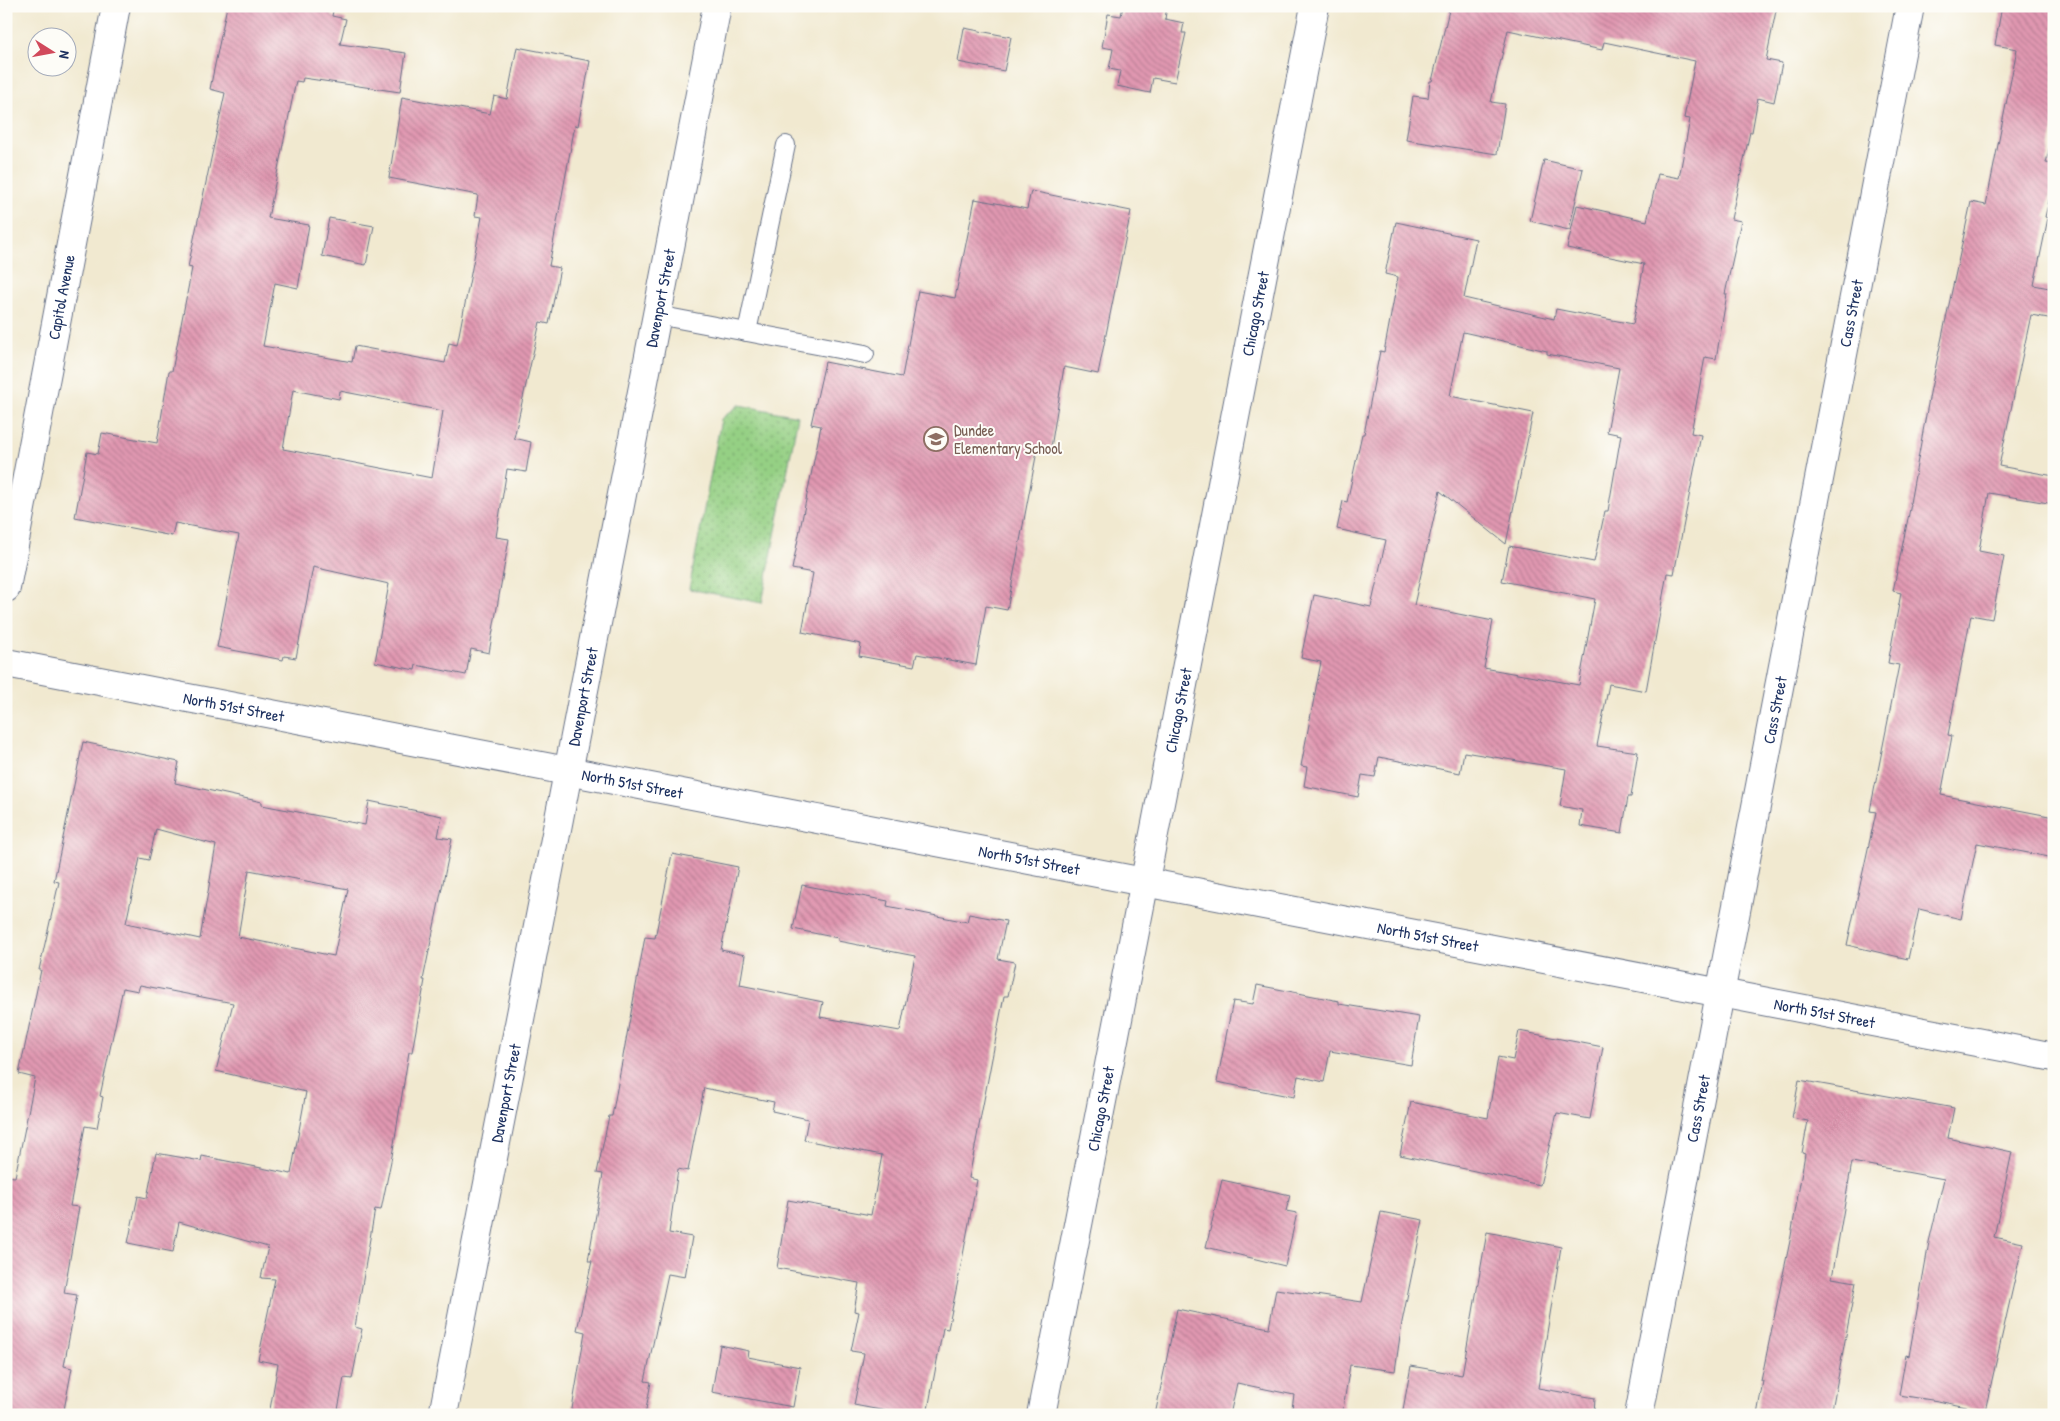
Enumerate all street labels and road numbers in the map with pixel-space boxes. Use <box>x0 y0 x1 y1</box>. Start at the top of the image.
street label: Davenport Street <box>640 246 681 349</box>
street label: Capitol Avenue <box>42 252 80 341</box>
street label: Chicago Street <box>1236 269 1274 358</box>
street label: Cass Street <box>1834 277 1868 349</box>
street label: Davenport Street <box>562 645 603 748</box>
street label: Chicago Street <box>1159 665 1197 755</box>
street label: Cass Street <box>1757 674 1792 746</box>
street label: North 51st Street <box>181 686 287 727</box>
street label: North 51st Street <box>580 763 685 804</box>
street label: North 51st Street <box>977 839 1082 880</box>
street label: North 51st Street <box>1376 916 1481 957</box>
street label: North 51st Street <box>1772 992 1877 1033</box>
street label: Davenport Street <box>485 1041 526 1144</box>
street label: Chicago Street <box>1082 1064 1120 1153</box>
street label: Cass Street <box>1681 1072 1715 1144</box>

